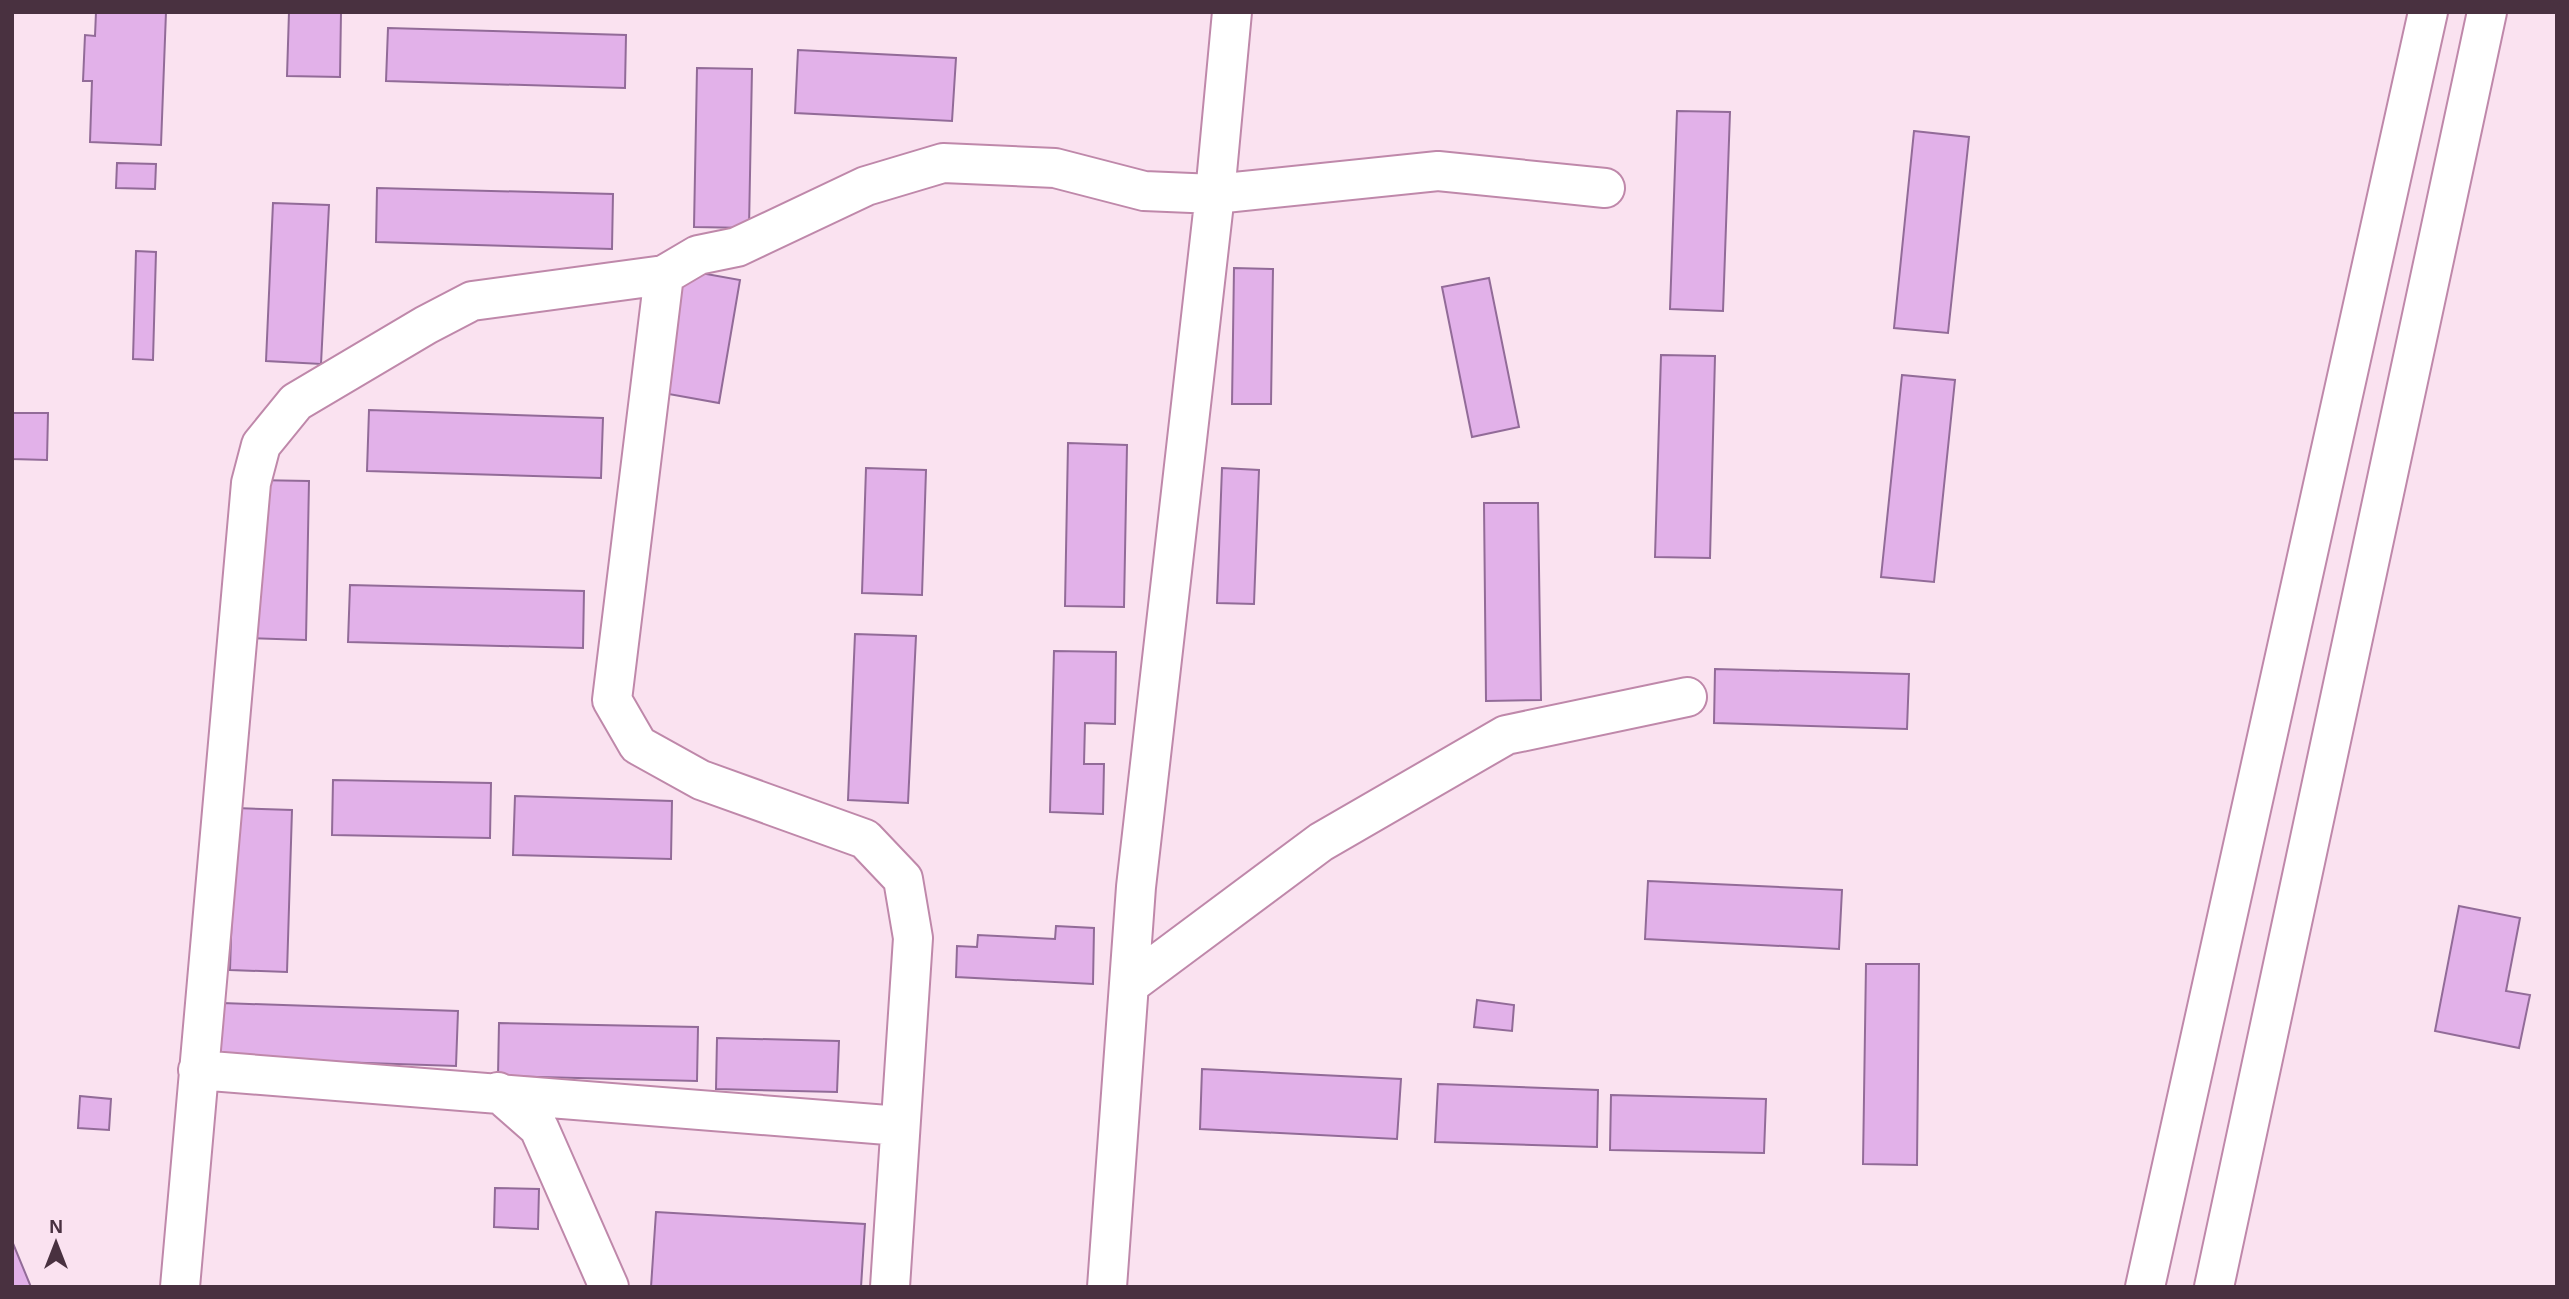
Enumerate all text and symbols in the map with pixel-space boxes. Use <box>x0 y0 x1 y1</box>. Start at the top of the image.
north arrow <box>21 1208 91 1278</box>
text: N <box>49 1216 63 1237</box>

